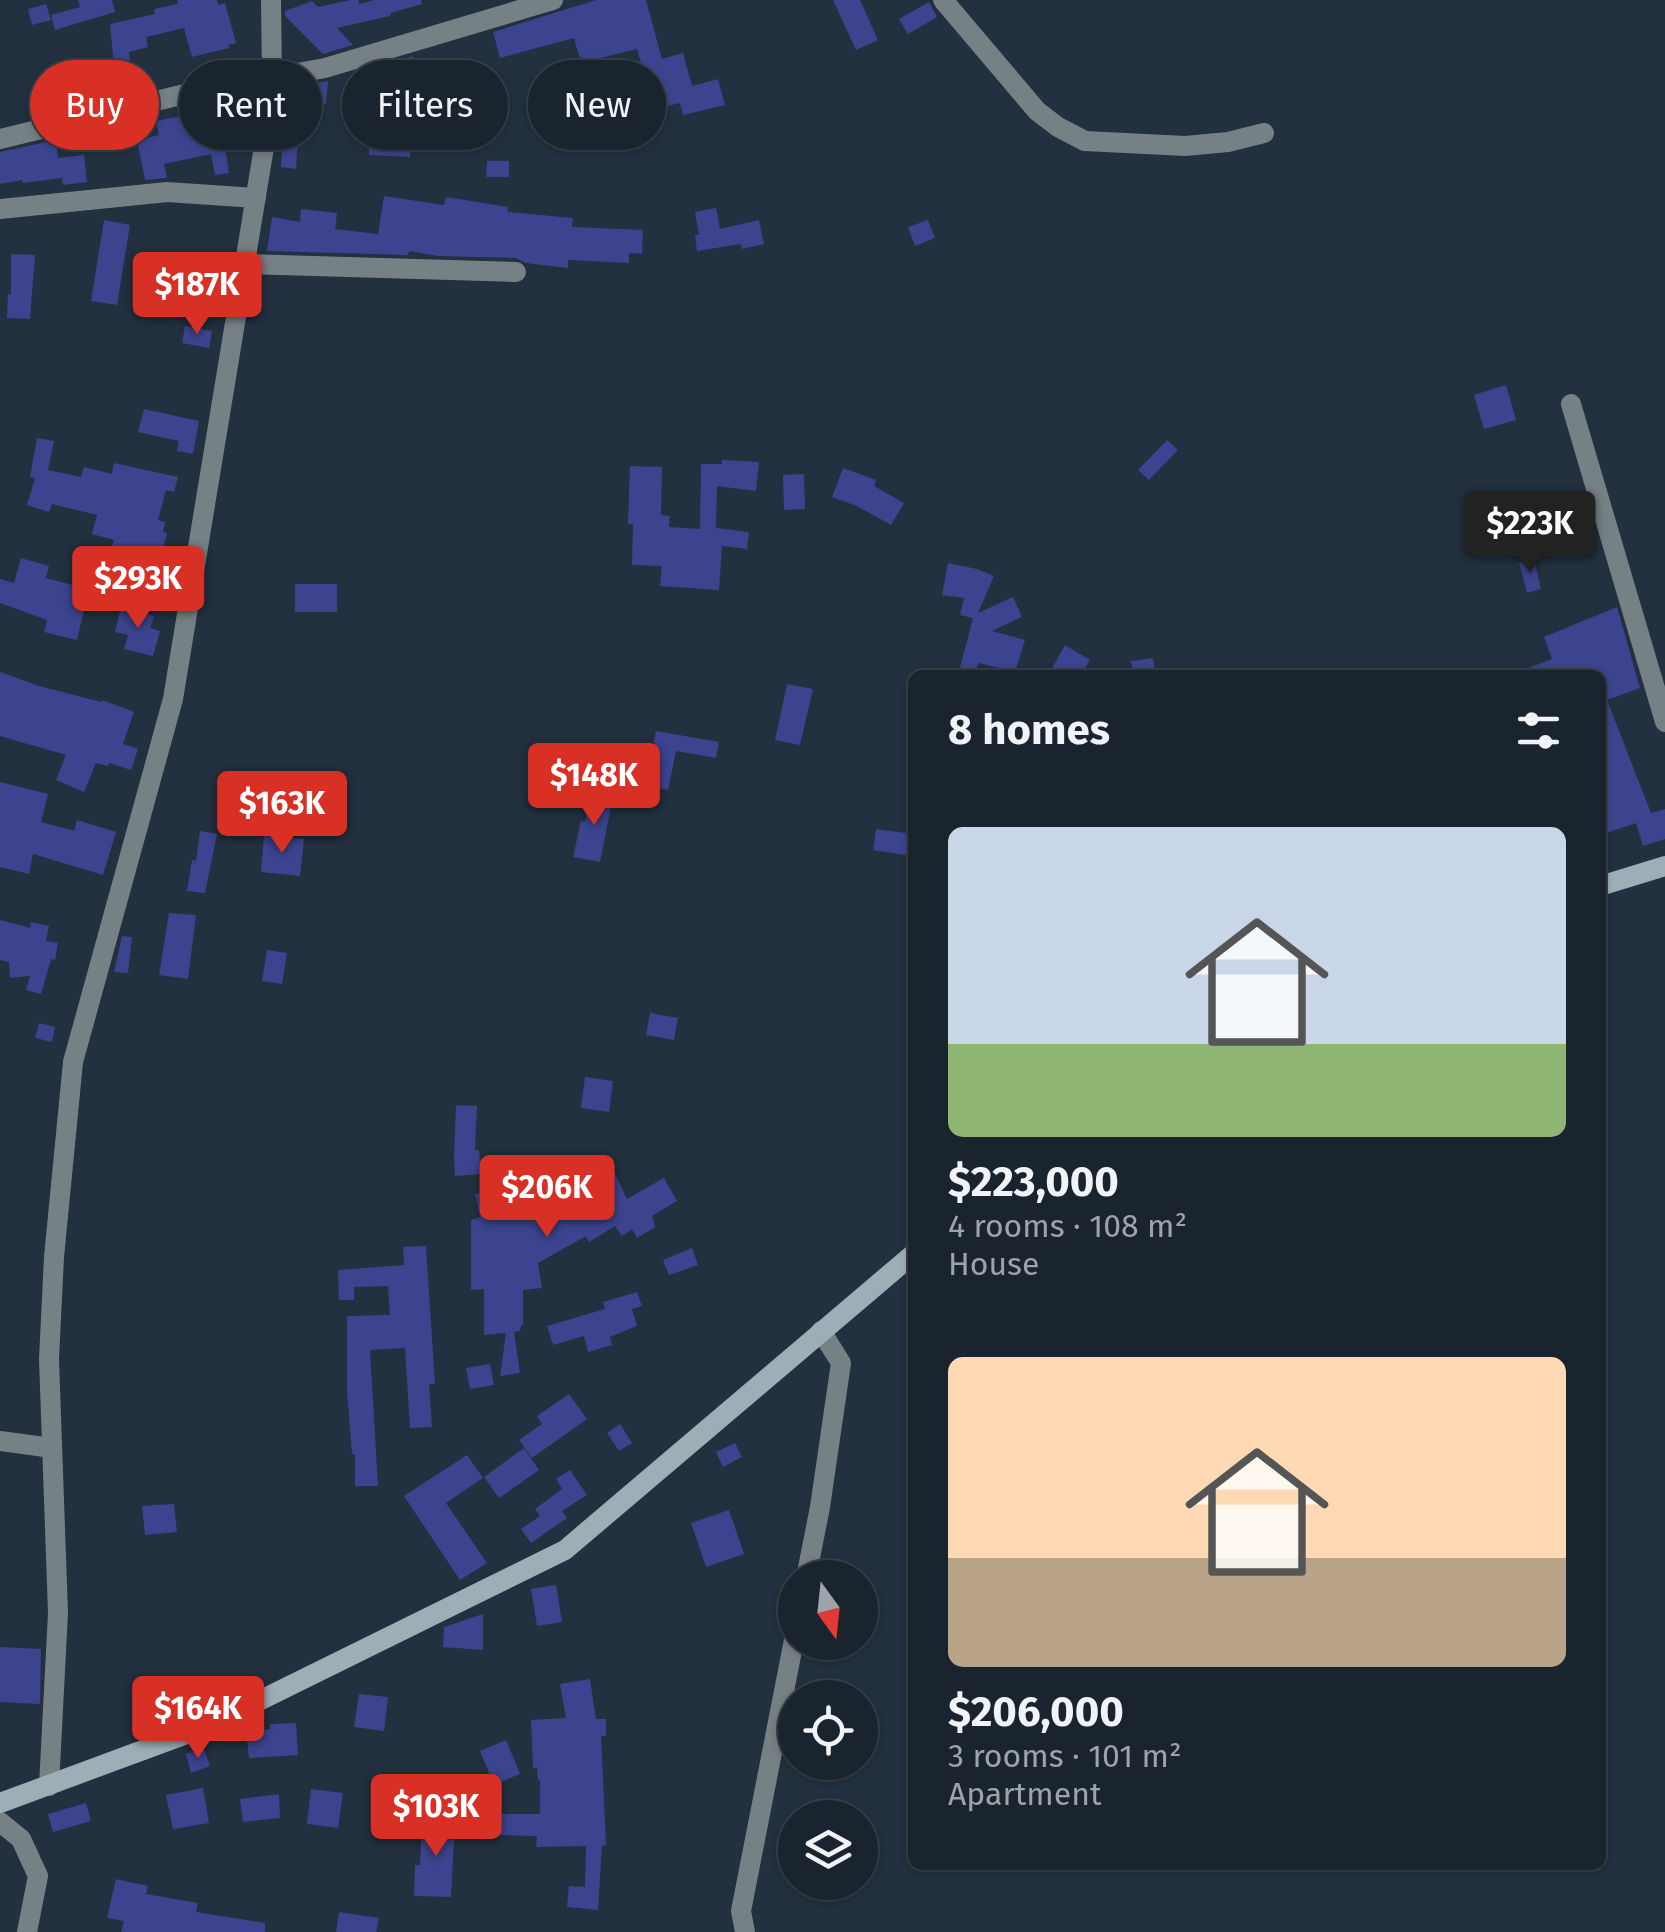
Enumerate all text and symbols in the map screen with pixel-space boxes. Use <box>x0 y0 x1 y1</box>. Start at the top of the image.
chip: Buy <box>30 60 159 150</box>
chip: Rent <box>179 60 322 150</box>
chip: Filters <box>342 60 508 150</box>
chip: New <box>528 60 666 150</box>
pin: $187K <box>127 252 267 337</box>
text: $187K <box>155 265 239 303</box>
pin: $223K <box>1460 491 1600 576</box>
text: $223K <box>1486 504 1574 542</box>
pin: $293K <box>68 546 208 631</box>
text: $293K <box>94 559 182 597</box>
icon: filters <box>1511 703 1566 758</box>
text: 8 homes <box>948 705 1110 755</box>
pin: $148K <box>524 743 664 828</box>
text: $148K <box>550 756 638 794</box>
pin: $163K <box>212 771 352 856</box>
text: $163K <box>239 784 325 822</box>
icon: home <box>1167 892 1347 1072</box>
pin: $206K <box>477 1155 617 1240</box>
text: $223,000 <box>948 1157 1119 1207</box>
text: $206K <box>502 1168 592 1206</box>
text: 4 rooms · 108 m² <box>948 1207 1187 1245</box>
text: House <box>948 1245 1039 1283</box>
icon: home <box>1167 1422 1347 1602</box>
north arrow <box>778 1560 878 1660</box>
map controls <box>778 1560 878 1900</box>
pin: $164K <box>128 1676 268 1761</box>
button: locate <box>778 1680 878 1780</box>
text: $206,000 <box>948 1687 1124 1737</box>
text: $164K <box>154 1689 242 1727</box>
text: 3 rooms · 101 m² <box>948 1737 1182 1775</box>
pin: $103K <box>366 1774 506 1859</box>
text: Apartment <box>948 1775 1102 1813</box>
text: $103K <box>393 1787 479 1825</box>
button: layers <box>778 1800 878 1900</box>

